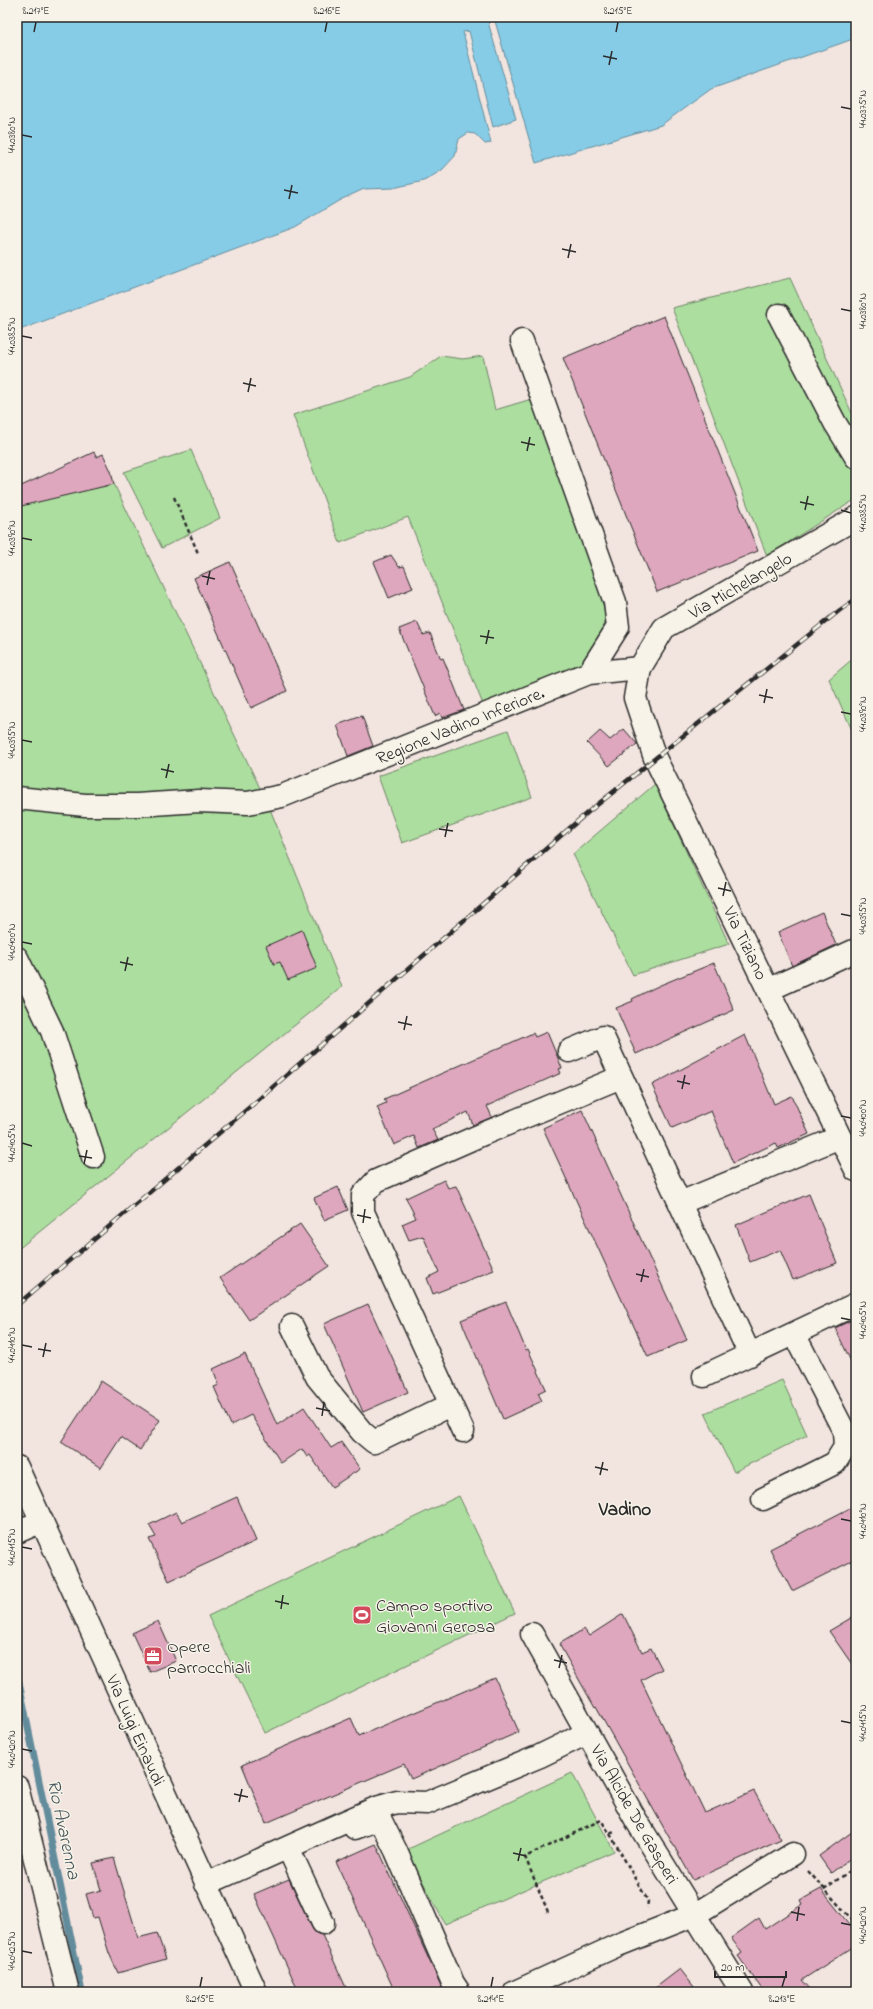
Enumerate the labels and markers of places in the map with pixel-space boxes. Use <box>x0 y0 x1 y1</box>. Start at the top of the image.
place label: Campo sportivo Giovanni Gerosa <box>376 1594 495 1641</box>
sports icon: Campo sportivo Giovanni Gerosa <box>351 1604 373 1626</box>
place label: Opere parrocchiali <box>167 1635 251 1682</box>
office icon: Opere parrocchiali <box>142 1645 164 1667</box>

